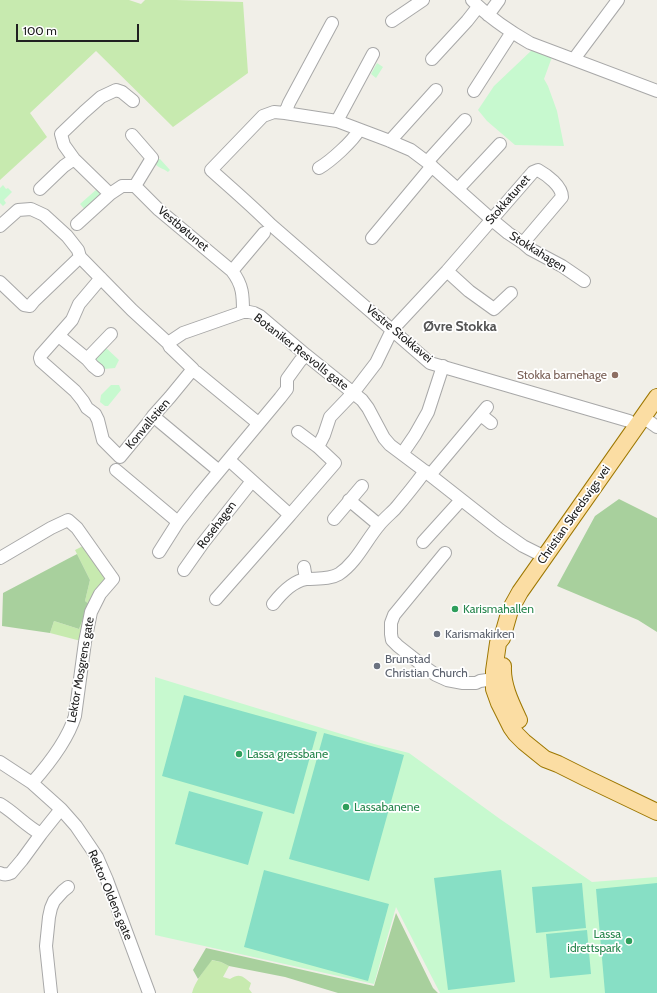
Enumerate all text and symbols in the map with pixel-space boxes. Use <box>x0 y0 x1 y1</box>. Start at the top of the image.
scale bar <box>18 16 141 42</box>
text: 100 m <box>23 23 57 38</box>
street label: Stokkatunet <box>483 172 533 228</box>
street label: Vestbøtunet <box>155 204 211 254</box>
street label: Stokkahagen <box>507 229 569 275</box>
street label: Vestre Stokkavei <box>363 302 435 366</box>
street label: Botaniker Resvolls gate <box>251 311 351 393</box>
district label: Øvre Stokka <box>423 319 497 335</box>
place label: Stokka barnehage <box>517 368 607 382</box>
marker: Stokka barnehage <box>610 370 620 380</box>
street label: Konvallstien <box>123 396 173 452</box>
street label: Christian Skredsvigs vei <box>534 463 614 567</box>
street label: Rosehagen <box>194 498 240 552</box>
place label: Karismahallen <box>463 602 534 616</box>
marker: Karismahallen <box>450 604 460 614</box>
street label: Lektor Mosgrens gate <box>65 616 97 724</box>
place label: Karismakirken <box>445 627 515 641</box>
marker: Karismakirken <box>432 629 442 639</box>
place label: Brunstad Christian Church <box>385 652 468 680</box>
marker: Brunstad Christian Church <box>372 661 382 671</box>
place label: Lassa gressbane <box>247 747 328 761</box>
marker: Lassa gressbane <box>234 749 244 759</box>
place label: Lassabanene <box>354 800 420 814</box>
marker: Lassabanene <box>341 802 351 812</box>
street label: Rektor Oldens gate <box>85 848 135 942</box>
place label: Lassa idrettspark <box>567 927 621 955</box>
marker: Lassa idrettspark <box>624 936 634 946</box>

